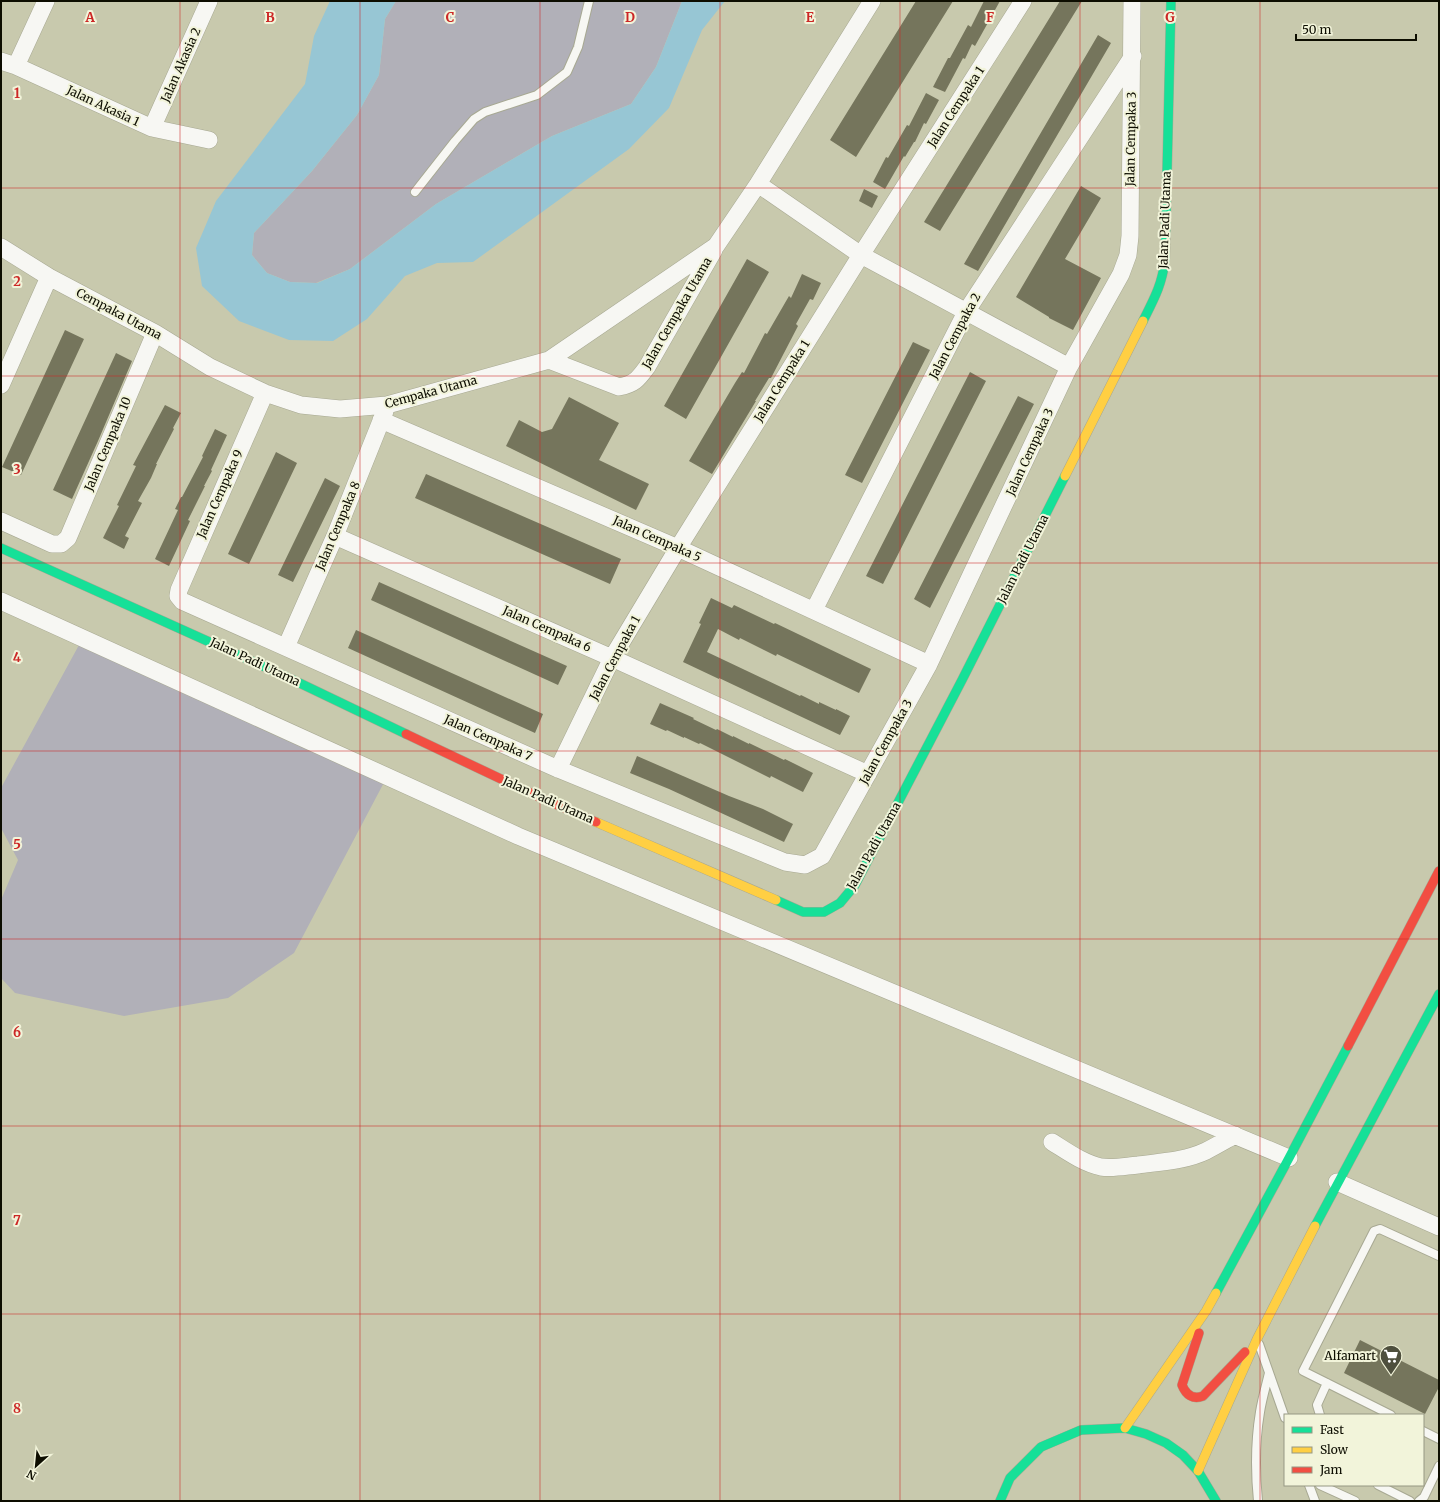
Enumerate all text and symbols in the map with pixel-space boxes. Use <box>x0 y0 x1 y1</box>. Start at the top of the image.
text: A <box>84 9 95 26</box>
text: B <box>265 9 275 26</box>
text: C <box>446 9 455 26</box>
text: D <box>625 9 635 26</box>
text: E <box>806 9 815 26</box>
text: F <box>986 9 994 26</box>
text: G <box>1165 9 1175 26</box>
scale bar <box>1296 16 1416 42</box>
text: 50 m <box>1302 22 1331 37</box>
street label: Jalan Akasia 2 <box>157 25 204 105</box>
street label: Jalan Cempaka 1 <box>923 63 988 151</box>
street label: Jalan Akasia 1 <box>64 82 142 129</box>
text: 1 <box>14 85 20 102</box>
street label: Jalan Cempaka 3 <box>1122 91 1139 188</box>
street label: Jalan Padi Utama <box>1155 170 1174 270</box>
street label: Jalan Cempaka Utama <box>638 254 715 372</box>
text: 2 <box>13 273 21 290</box>
street label: Cempaka Utama <box>74 285 165 343</box>
street label: Jalan Cempaka 2 <box>925 290 984 382</box>
street label: Jalan Cempaka 1 <box>750 337 813 425</box>
street label: Cempaka Utama <box>383 372 479 411</box>
street label: Jalan Cempaka 10 <box>81 394 134 494</box>
street label: Jalan Cempaka 3 <box>1002 406 1056 499</box>
street label: Jalan Cempaka 9 <box>193 447 246 541</box>
text: 3 <box>13 461 21 478</box>
street label: Jalan Cempaka 8 <box>312 479 363 573</box>
street label: Jalan Padi Utama <box>993 511 1052 607</box>
street label: Jalan Cempaka 5 <box>610 512 704 565</box>
street label: Jalan Cempaka 6 <box>500 602 594 655</box>
street label: Jalan Cempaka 1 <box>586 612 643 703</box>
street label: Jalan Padi Utama <box>207 634 303 689</box>
text: 4 <box>13 649 22 666</box>
street label: Jalan Cempaka 3 <box>856 697 915 788</box>
street label: Jalan Cempaka 7 <box>441 711 535 764</box>
street label: Jalan Padi Utama <box>500 772 596 827</box>
street label: Jalan Padi Utama <box>843 799 904 893</box>
text: 5 <box>13 836 21 853</box>
text: 6 <box>13 1024 21 1041</box>
text: 7 <box>13 1212 21 1229</box>
supermarket icon: Alfamart <box>1378 1343 1404 1376</box>
place label: Alfamart <box>1323 1348 1376 1363</box>
text: 8 <box>13 1400 21 1417</box>
legend <box>1284 1414 1424 1486</box>
text: Fast <box>1320 1422 1344 1437</box>
text: Slow <box>1320 1442 1349 1457</box>
north arrow <box>16 1446 56 1486</box>
text: Jam <box>1319 1462 1343 1477</box>
text: N <box>24 1467 39 1483</box>

